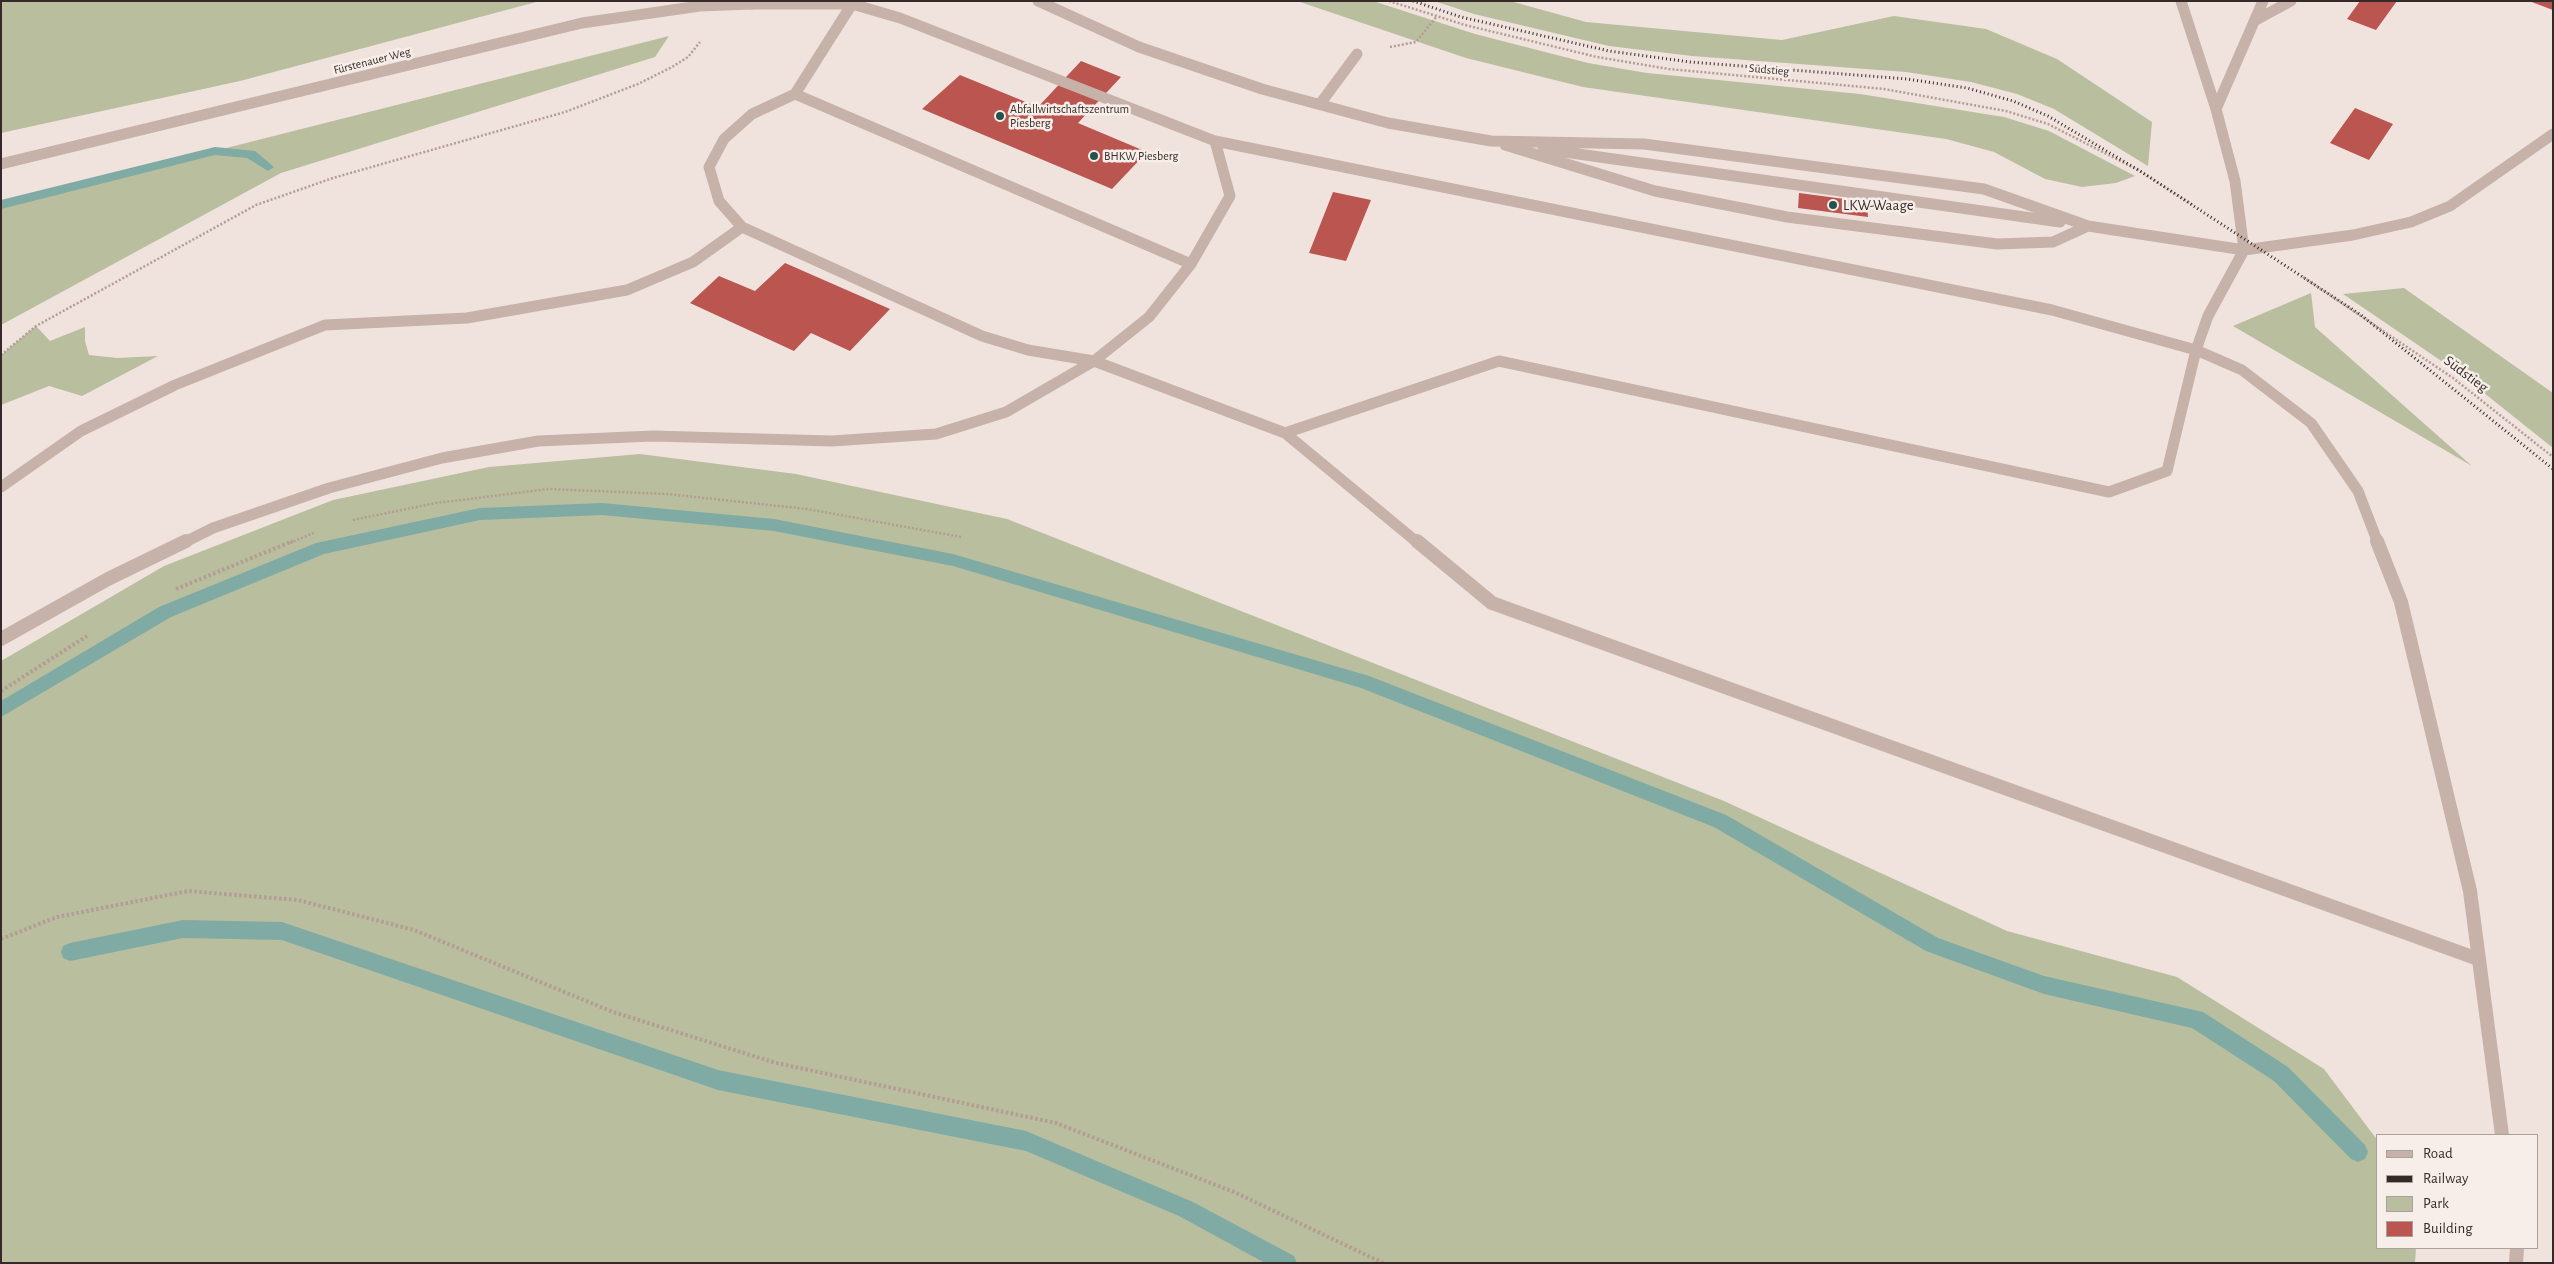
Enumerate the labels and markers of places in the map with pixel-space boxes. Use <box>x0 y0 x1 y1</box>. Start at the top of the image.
place label: Abfallwirtschaftszentrum Piesberg <box>1010 102 1129 130</box>
marker: Abfallwirtschaftszentrum Piesberg <box>994 110 1006 122</box>
place label: BHKW Piesberg <box>1104 149 1178 163</box>
marker: BHKW Piesberg <box>1088 150 1100 162</box>
place label: LKW-Waage <box>1843 196 1914 214</box>
marker: LKW-Waage <box>1827 199 1839 211</box>

